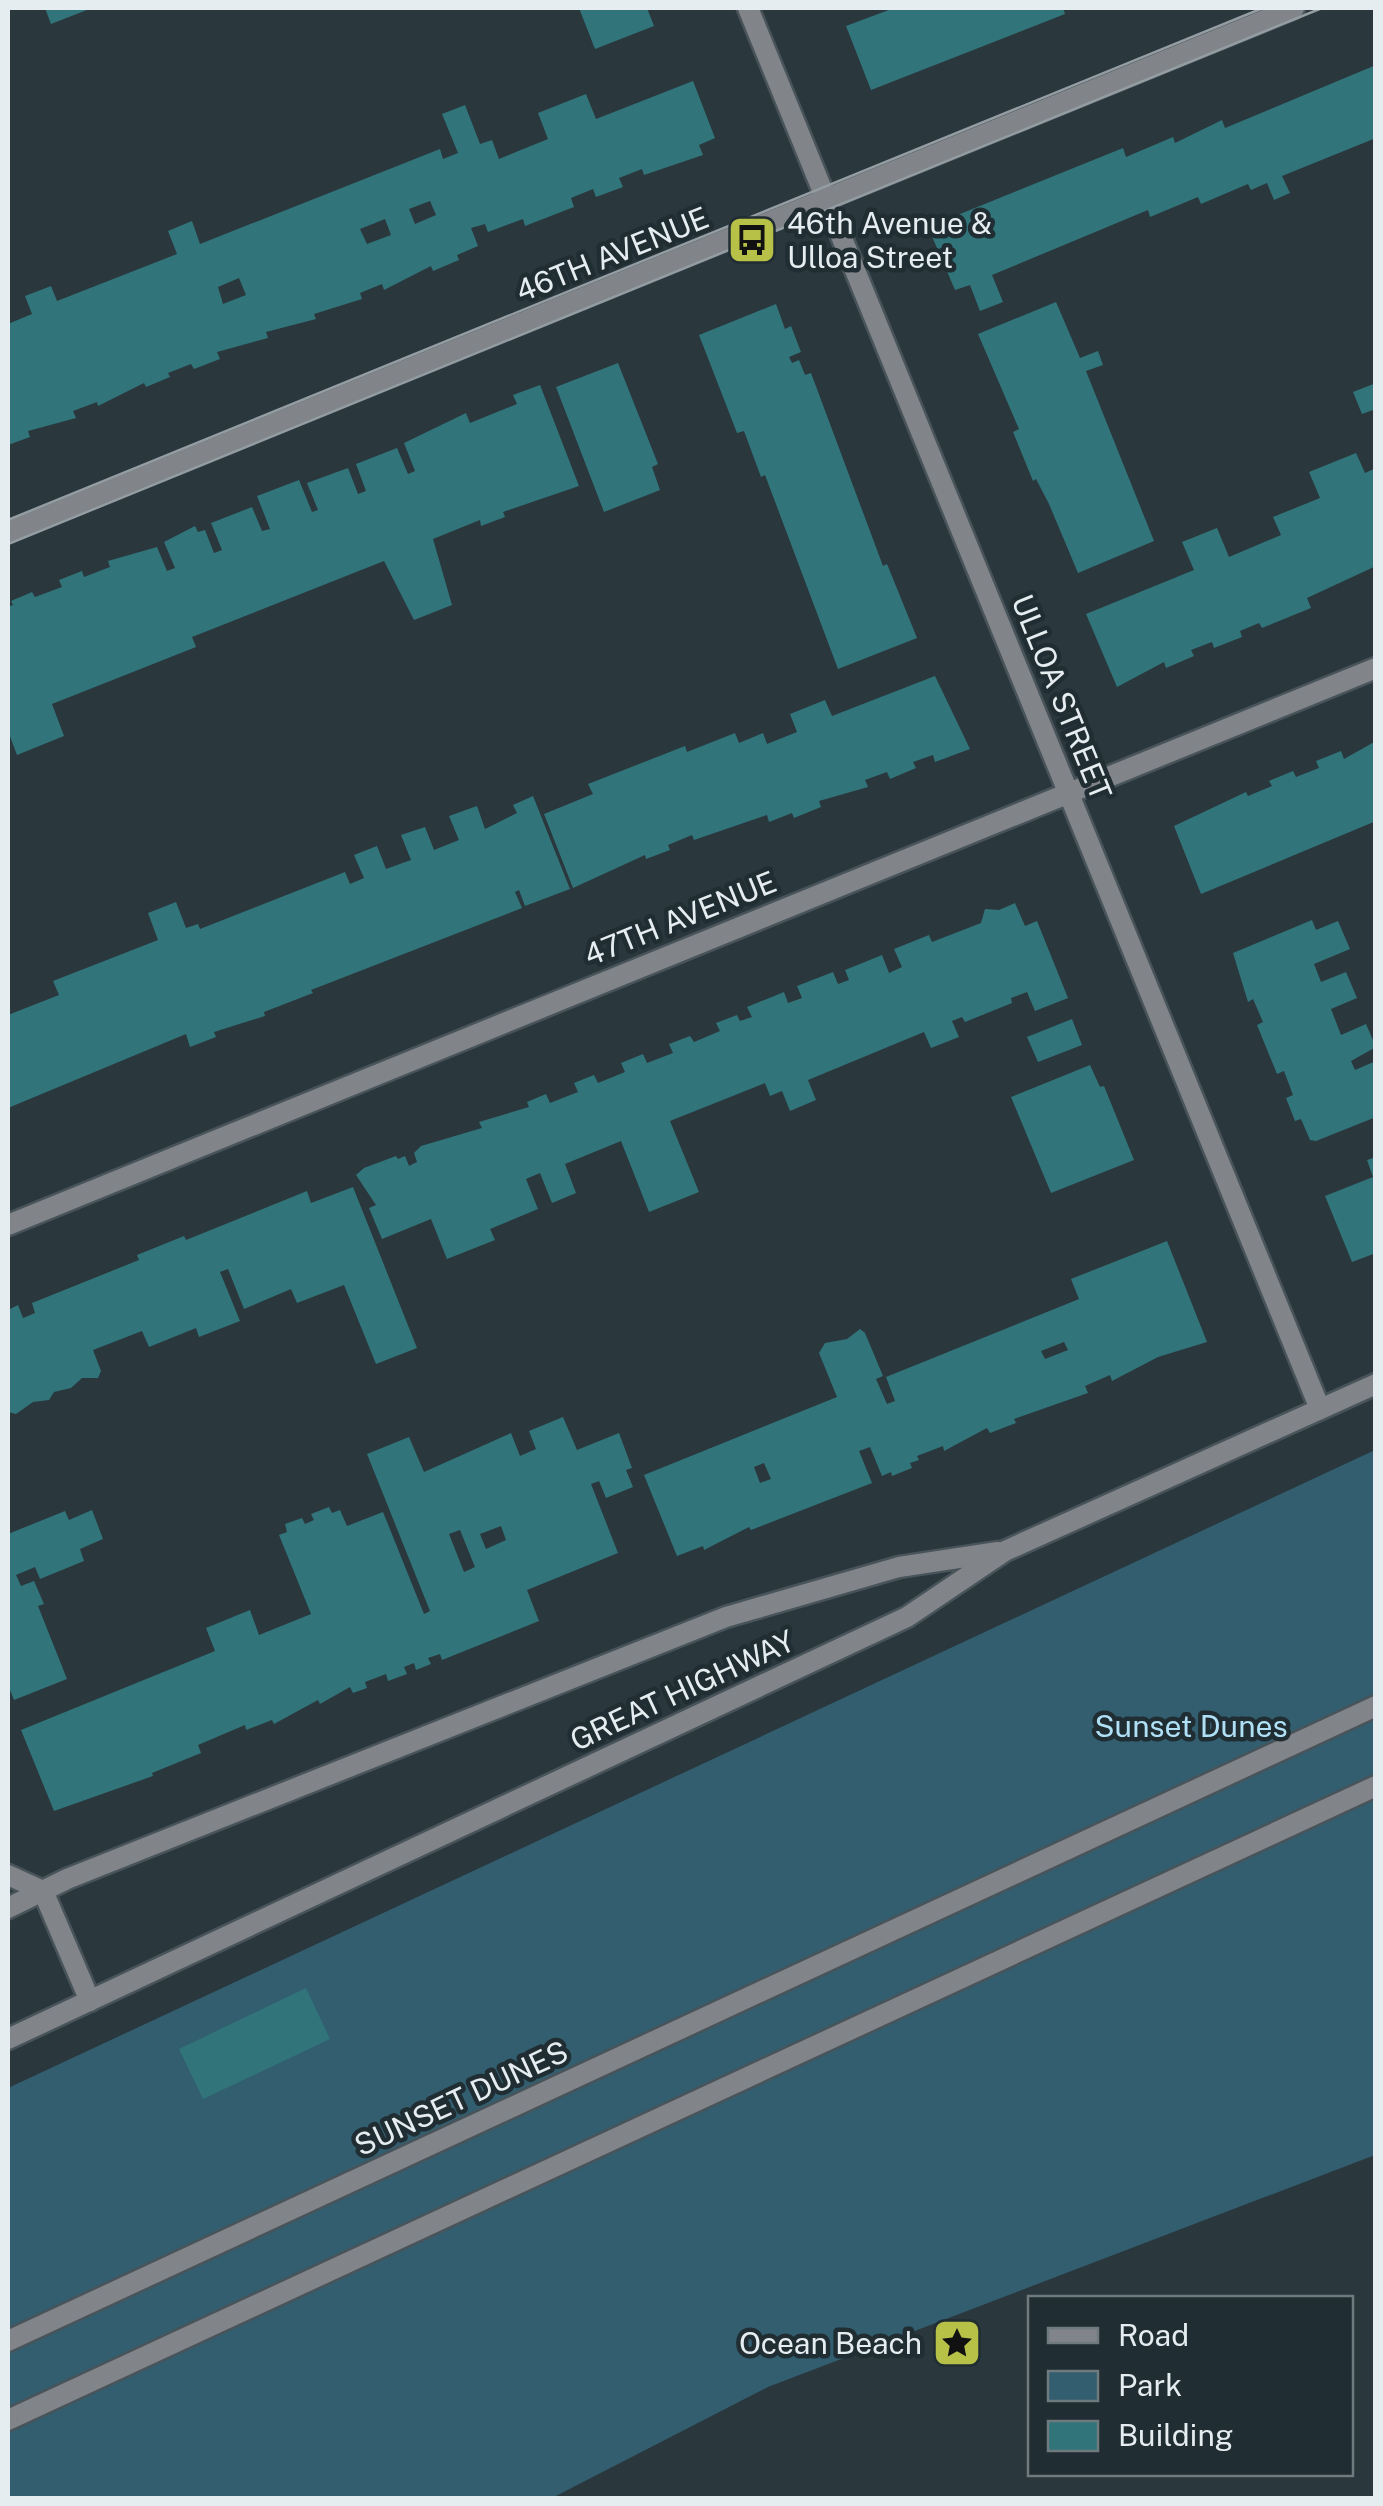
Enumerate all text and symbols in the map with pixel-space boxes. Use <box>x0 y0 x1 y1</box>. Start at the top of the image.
street label: 46TH AVENUE <box>510 199 714 309</box>
place label: 46th Avenue & Ulloa Street <box>787 205 992 275</box>
bus stop icon: 46th Avenue & Ulloa Street <box>726 214 778 266</box>
street label: ULLOA STREET <box>1004 589 1120 805</box>
street label: 47TH AVENUE <box>579 863 781 973</box>
street label: GREAT HIGHWAY <box>564 1622 800 1758</box>
park label: Sunset Dunes <box>1094 1708 1288 1744</box>
street label: SUNSET DUNES <box>349 2033 573 2163</box>
legend <box>1028 2296 1353 2476</box>
place icon: Ocean Beach <box>931 2317 983 2369</box>
text: Road <box>1118 2317 1189 2353</box>
place label: Ocean Beach <box>739 2325 922 2361</box>
text: Park <box>1118 2367 1182 2403</box>
text: Building <box>1118 2417 1233 2453</box>

